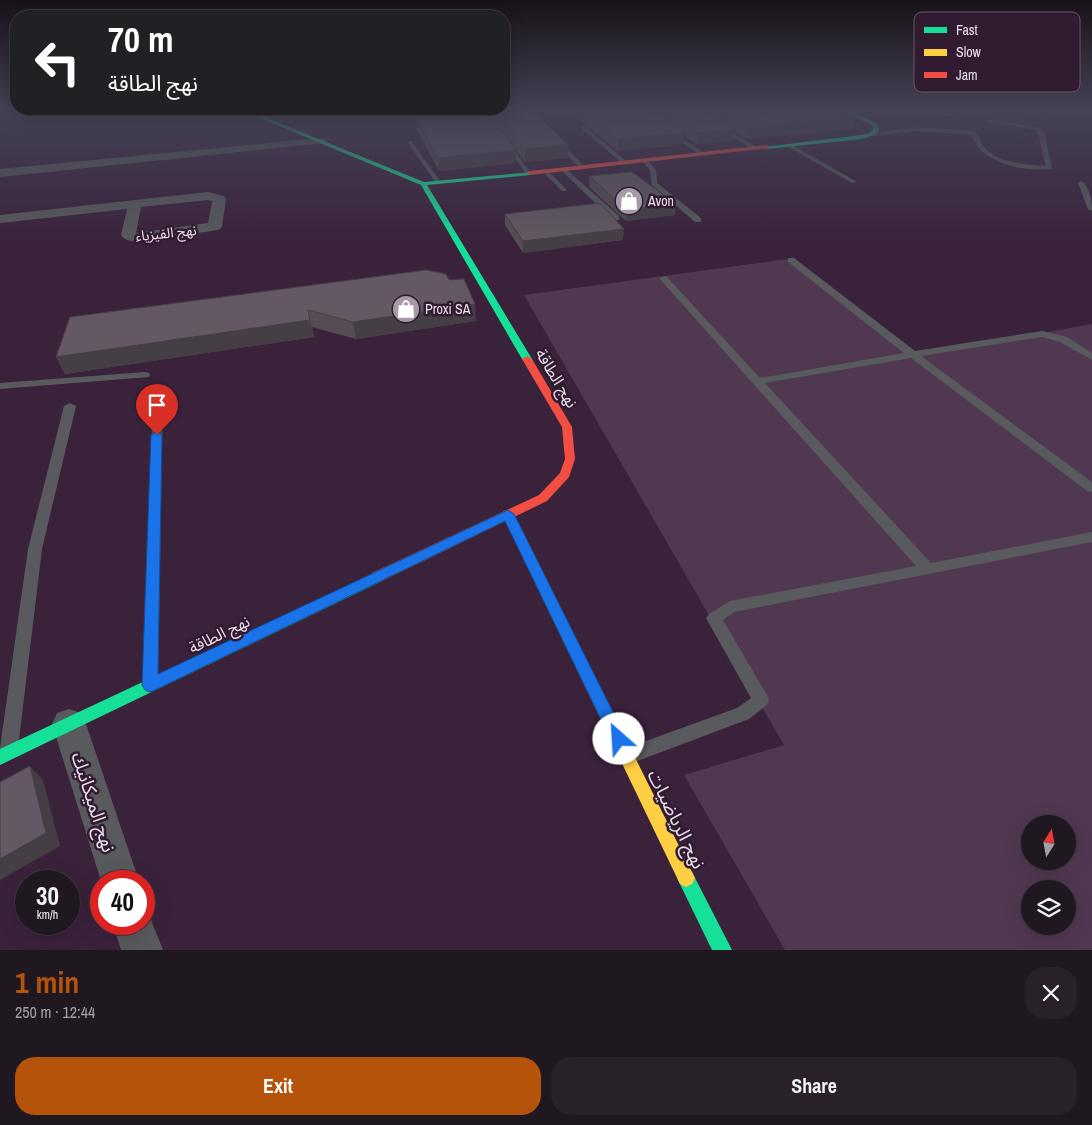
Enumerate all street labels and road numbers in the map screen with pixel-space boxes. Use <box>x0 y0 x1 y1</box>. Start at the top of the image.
street label: نهج الفيزياء <box>135 221 198 247</box>
street label: نهج الطاقة <box>529 344 583 413</box>
street label: نهج الطاقة <box>185 610 254 660</box>
street label: نهج الميكانيك <box>64 749 122 856</box>
street label: نهج الرياضيات <box>640 765 712 874</box>

